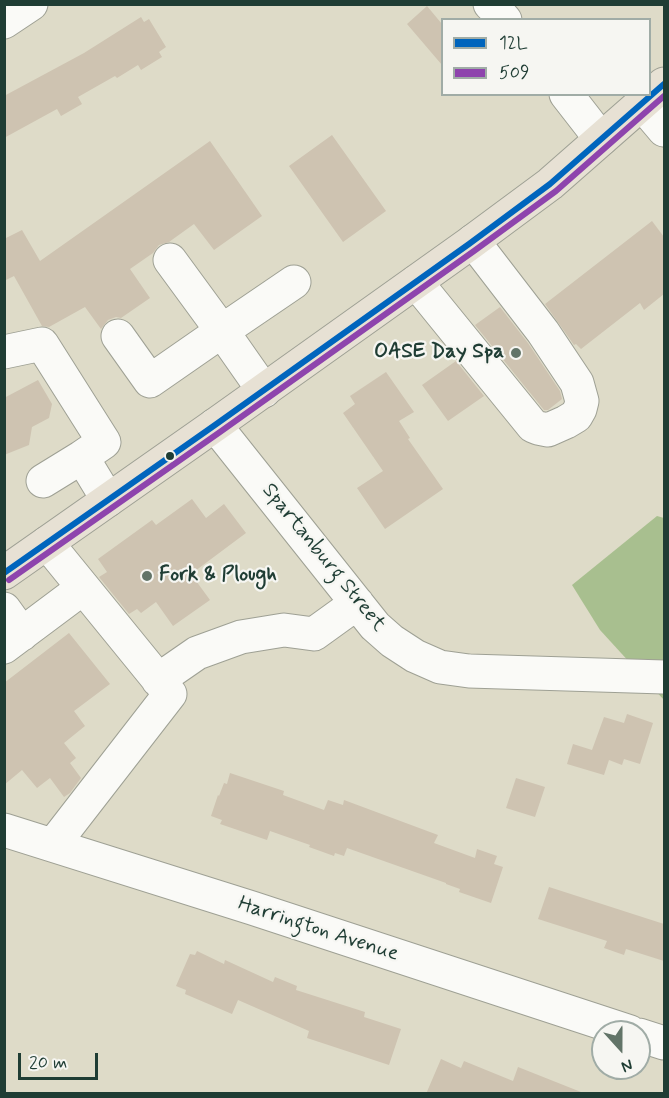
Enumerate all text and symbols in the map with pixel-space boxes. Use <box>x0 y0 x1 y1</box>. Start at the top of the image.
legend <box>441 18 651 96</box>
text: 12L <box>499 31 528 55</box>
text: 509 <box>499 61 530 85</box>
place label: OASE Day Spa <box>374 340 504 366</box>
marker: OASE Day Spa <box>509 346 523 360</box>
unlabelled marker <box>164 450 176 462</box>
street label: Spartanburg Street <box>256 479 390 637</box>
place label: Fork & Plough <box>159 563 277 589</box>
marker: Fork & Plough <box>140 569 154 583</box>
street label: Harrington Avenue <box>235 892 401 968</box>
north arrow <box>591 1020 651 1080</box>
scale bar <box>21 1041 100 1079</box>
text: 20 m <box>29 1051 67 1075</box>
text: N <box>618 1054 636 1077</box>

